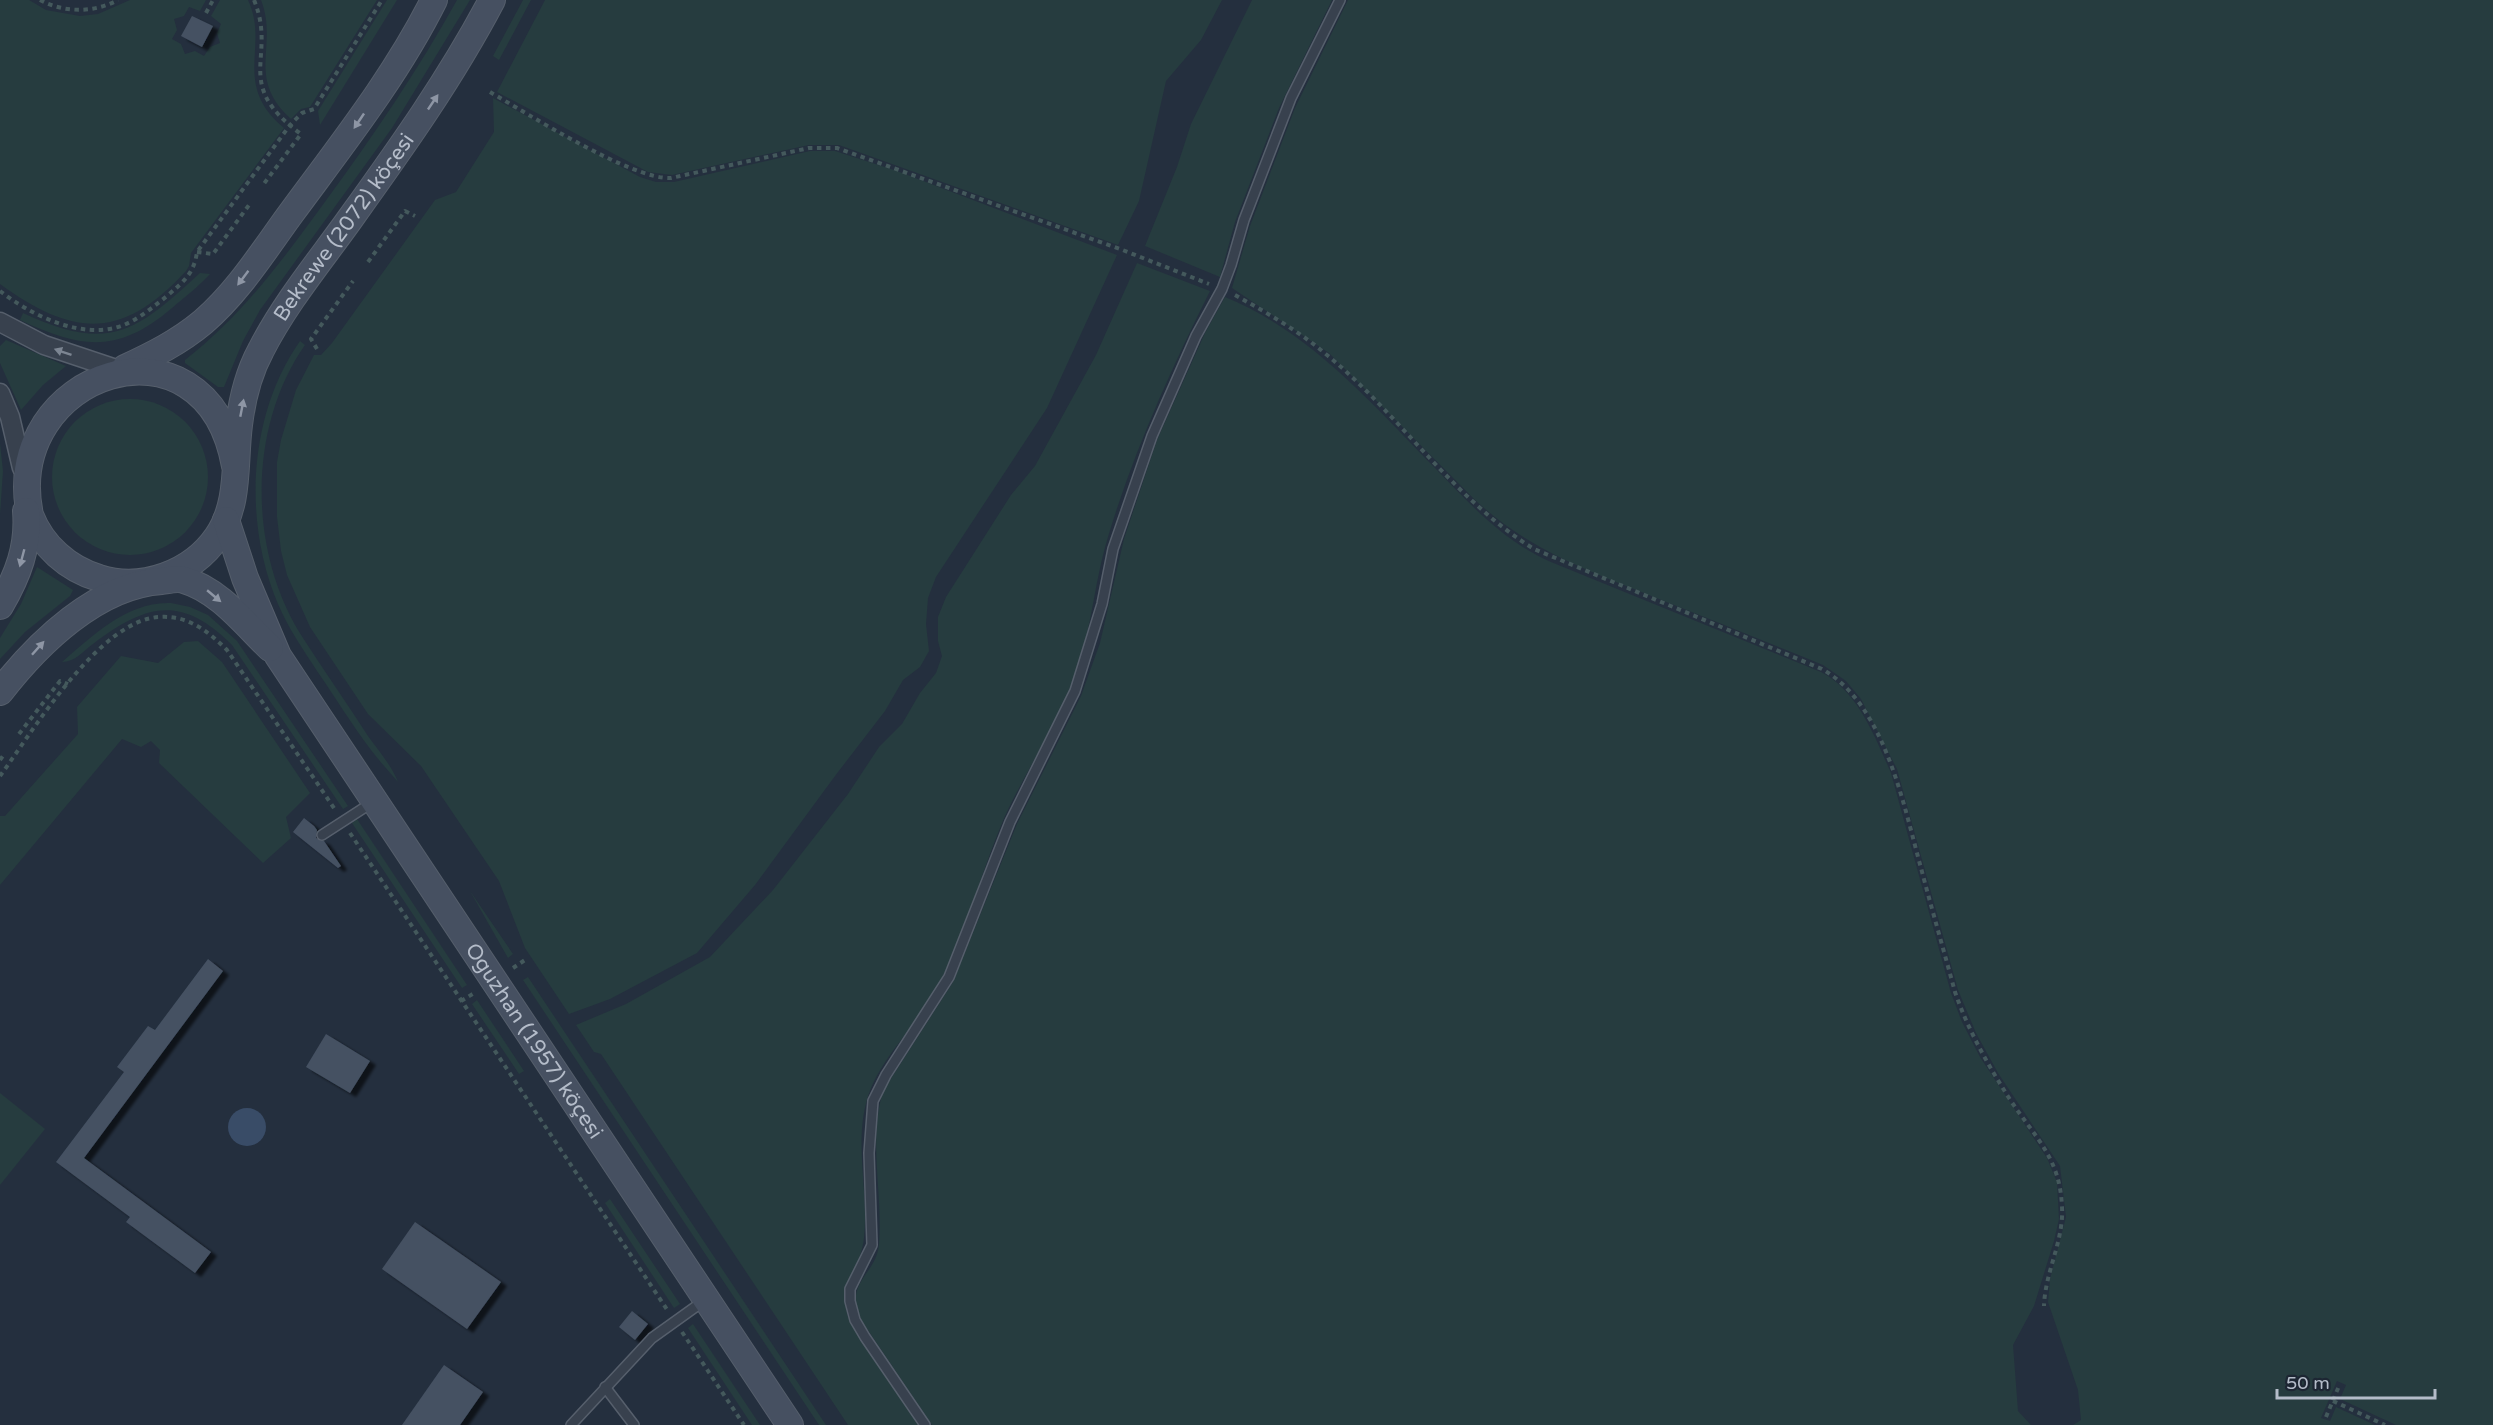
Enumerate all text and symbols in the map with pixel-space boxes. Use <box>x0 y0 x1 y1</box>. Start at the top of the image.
one-way arrow <box>427 94 438 110</box>
one-way arrow <box>353 112 365 128</box>
street label: Bekrewe (2072) köçesi <box>269 129 420 326</box>
one-way arrow <box>238 270 250 285</box>
one-way arrow <box>54 346 72 356</box>
one-way arrow <box>238 398 247 417</box>
one-way arrow <box>17 549 26 567</box>
one-way arrow <box>206 589 221 602</box>
one-way arrow <box>31 641 44 656</box>
street label: Oguzhan (1957) köçesi <box>460 938 608 1144</box>
scale bar <box>2277 1362 2434 1400</box>
text: 50 m <box>2286 1372 2330 1394</box>

